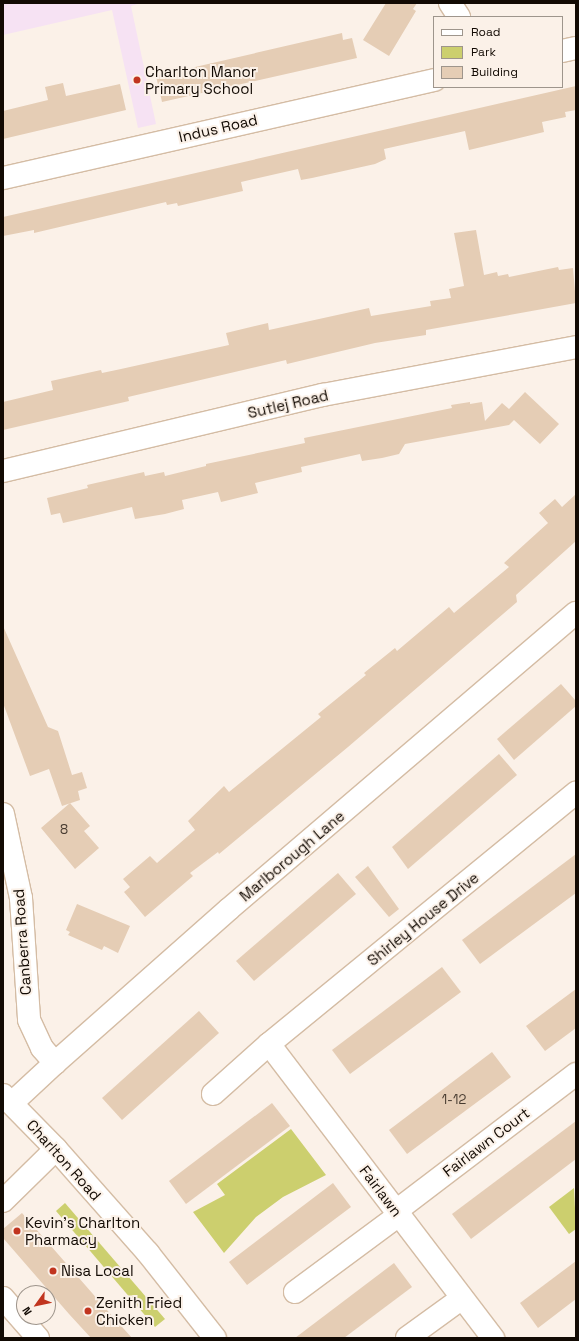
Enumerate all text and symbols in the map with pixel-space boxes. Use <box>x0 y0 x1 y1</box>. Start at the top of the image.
legend <box>433 16 563 88</box>
text: Road <box>471 24 500 40</box>
text: Park <box>471 44 496 60</box>
place label: Charlton Manor Primary School <box>145 62 256 97</box>
text: Building <box>471 64 518 80</box>
marker: Charlton Manor Primary School <box>132 75 142 85</box>
street label: Indus Road <box>177 110 259 146</box>
street label: Sutlej Road <box>246 386 330 422</box>
street label: Marlborough Lane <box>236 807 348 905</box>
house number: 8 <box>60 822 68 838</box>
street label: Shirley House Drive <box>364 869 482 969</box>
street label: Canberra Road <box>9 888 35 996</box>
house number: 1-12 <box>442 1092 466 1108</box>
street label: Fairlawn Court <box>439 1104 533 1180</box>
street label: Charlton Road <box>23 1116 105 1204</box>
street label: Fairlawn <box>356 1162 406 1220</box>
place label: Kevin's Charlton Pharmacy <box>25 1213 140 1248</box>
marker: Kevin's Charlton Pharmacy <box>12 1226 22 1236</box>
place label: Nisa Local <box>61 1262 134 1280</box>
marker: Nisa Local <box>48 1266 58 1276</box>
north arrow <box>16 1285 56 1325</box>
place label: Zenith Fried Chicken <box>96 1293 182 1328</box>
text: N <box>19 1304 35 1318</box>
marker: Zenith Fried Chicken <box>83 1306 93 1316</box>

